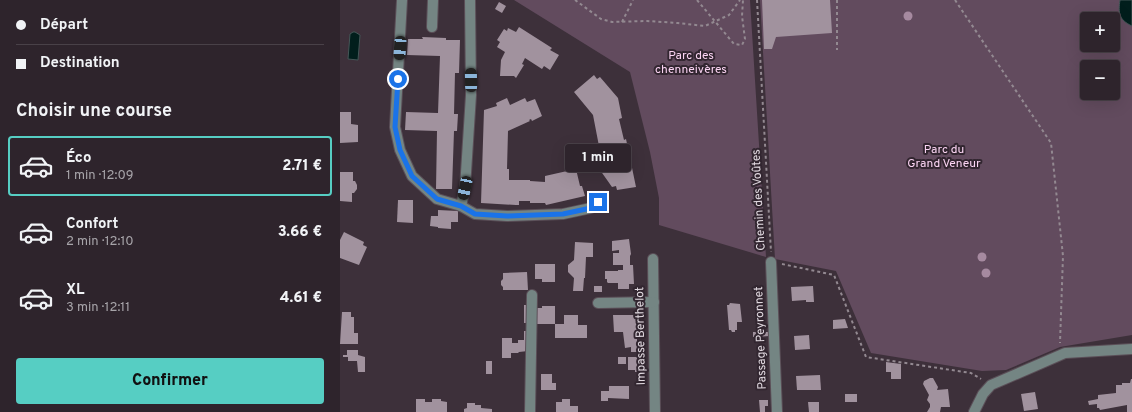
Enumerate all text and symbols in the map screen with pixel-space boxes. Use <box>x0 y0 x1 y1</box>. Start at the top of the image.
map controls <box>1080 12 1120 100</box>
button: + <box>1080 12 1120 52</box>
text: Départ <box>40 16 88 35</box>
car <box>393 36 407 60</box>
park label: Parc des chenneivères <box>655 48 727 78</box>
text: Destination <box>40 54 120 73</box>
button: − <box>1080 60 1120 100</box>
car <box>465 68 477 92</box>
route start <box>389 70 407 88</box>
text: Choisir une course <box>16 100 172 123</box>
park label: Parc du Grand Veneur <box>907 142 981 172</box>
callout: 1 min <box>565 144 631 172</box>
icon: car <box>18 148 54 184</box>
text: Éco <box>66 149 91 168</box>
street label: Chemin des Voûtes <box>748 149 770 251</box>
text: 1 min <box>582 150 614 166</box>
text: 2.71 € <box>282 157 322 176</box>
text: 1 min · 12:09 <box>66 168 133 184</box>
car <box>457 175 473 201</box>
route end <box>589 193 607 211</box>
icon: car <box>18 214 54 250</box>
text: Confort <box>66 215 118 234</box>
text: 3.66 € <box>278 223 322 242</box>
text: 2 min · 12:10 <box>66 234 134 250</box>
icon: car <box>18 280 54 316</box>
text: XL <box>66 281 84 300</box>
street label: Passage Peyronnet <box>751 286 771 390</box>
street label: Impasse Berthelot <box>632 287 650 385</box>
text: 4.61 € <box>280 289 322 308</box>
text: 3 min · 12:11 <box>66 300 130 316</box>
button: Confirmer <box>16 358 324 404</box>

